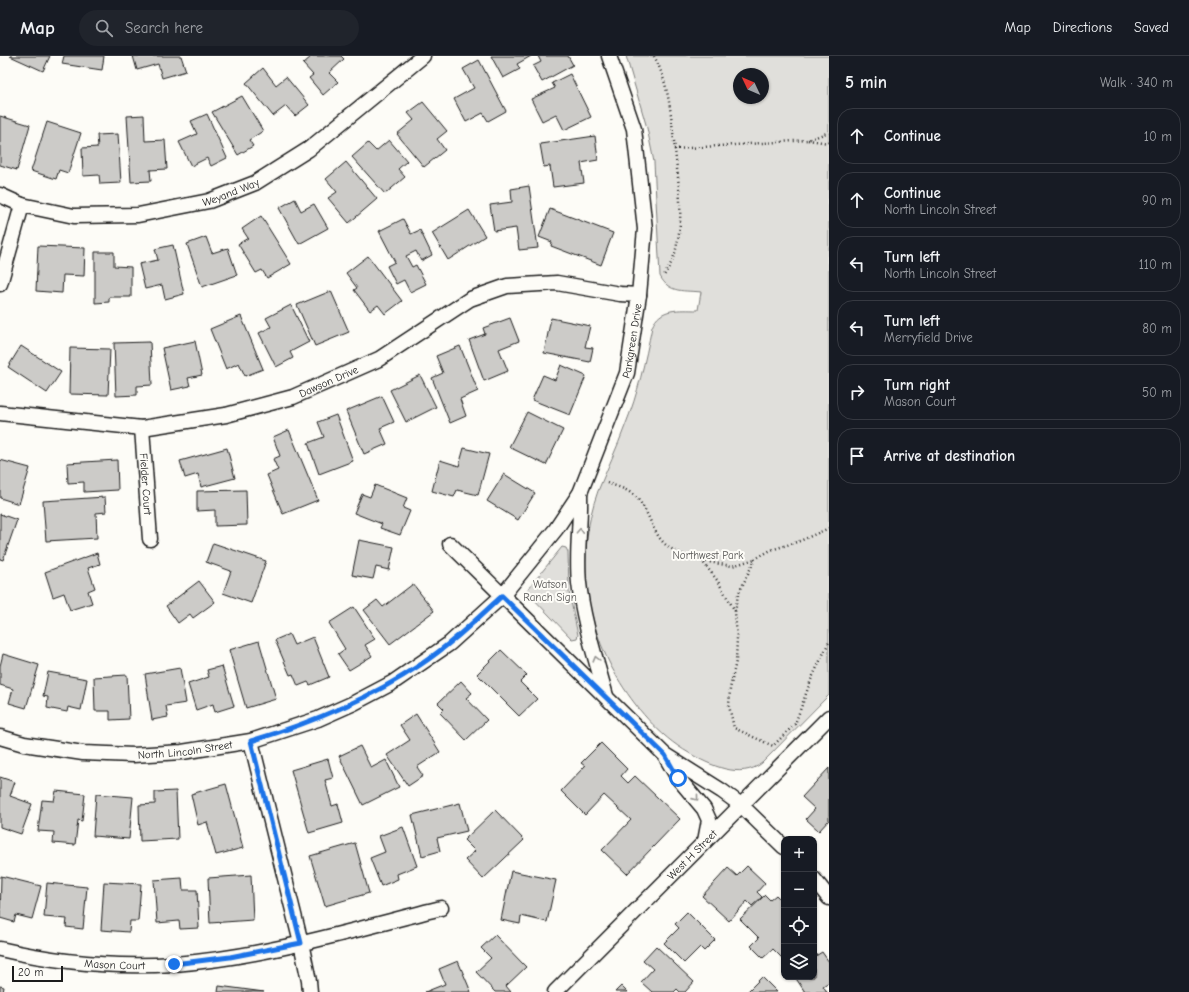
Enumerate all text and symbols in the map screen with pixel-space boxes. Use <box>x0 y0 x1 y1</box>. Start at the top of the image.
search box <box>79 10 359 46</box>
text: Map <box>20 17 55 39</box>
icon: search <box>93 17 115 39</box>
text: Search here <box>125 19 203 37</box>
text: Map <box>1004 19 1031 36</box>
text: Directions <box>1053 19 1112 36</box>
text: Saved <box>1134 19 1169 36</box>
north arrow <box>733 68 769 104</box>
text: 5 min <box>845 73 887 92</box>
text: Walk · 340 m <box>1100 75 1173 90</box>
icon: ahead <box>846 125 868 147</box>
text: Continue <box>884 127 941 145</box>
text: 10 m <box>1144 129 1172 144</box>
street label: Weyand Way <box>201 175 262 209</box>
text: Continue <box>884 184 941 202</box>
icon: ahead <box>846 189 868 211</box>
text: 90 m <box>1142 193 1172 208</box>
text: North Lincoln Street <box>884 202 996 217</box>
text: Turn left <box>884 248 940 266</box>
icon: left <box>846 253 868 275</box>
text: 110 m <box>1139 257 1172 272</box>
text: North Lincoln Street <box>884 266 996 281</box>
street label: Parkgreen Drive <box>619 302 644 380</box>
text: Turn left <box>884 312 940 330</box>
icon: left <box>846 317 868 339</box>
text: 80 m <box>1142 321 1172 336</box>
text: Merryfield Drive <box>884 330 973 345</box>
street label: Dawson Drive <box>297 362 360 400</box>
text: Turn right <box>884 376 950 394</box>
icon: right <box>846 381 868 403</box>
text: 50 m <box>1142 385 1172 400</box>
text: Mason Court <box>884 394 956 409</box>
icon: arrive <box>846 445 868 467</box>
text: Arrive at destination <box>884 447 1015 465</box>
street label: Fielder Court <box>137 452 155 516</box>
one-way arrow <box>576 528 585 534</box>
park label: Northwest Park <box>673 549 744 562</box>
park label: Watson Ranch Sign <box>523 578 577 604</box>
one-way arrow <box>592 656 601 663</box>
street label: North Lincoln Street <box>137 737 234 761</box>
route start <box>669 769 687 787</box>
one-way arrow <box>691 793 698 800</box>
street label: West H Street <box>664 826 720 882</box>
map controls <box>781 836 817 980</box>
button: + <box>781 836 817 872</box>
button: − <box>781 872 817 908</box>
button: locate <box>781 908 817 944</box>
button: layers <box>781 944 817 980</box>
route end <box>165 955 183 973</box>
street label: Mason Court <box>84 956 146 972</box>
scale bar <box>12 964 63 983</box>
text: 20 m <box>18 966 43 979</box>

